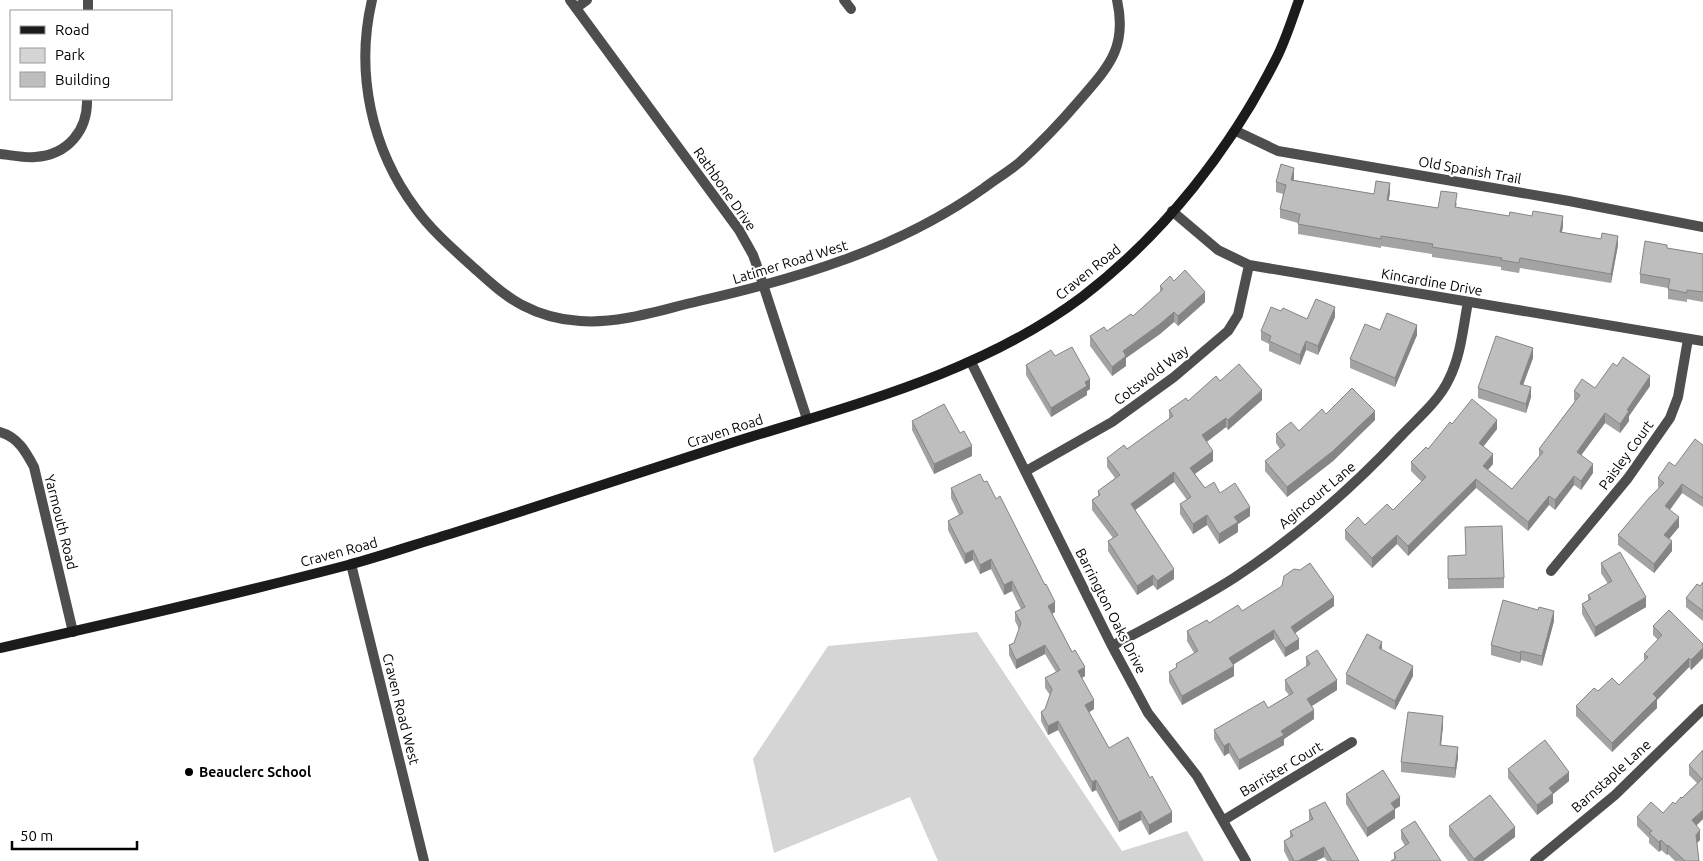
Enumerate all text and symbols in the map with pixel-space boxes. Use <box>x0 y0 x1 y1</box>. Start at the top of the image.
legend <box>10 10 172 100</box>
text: Road <box>55 21 90 38</box>
text: Park <box>55 46 85 63</box>
text: Building <box>55 71 110 88</box>
street label: Rathbone Drive <box>690 144 760 234</box>
street label: Old Spanish Trail <box>1417 153 1523 187</box>
street label: Latimer Road West <box>731 237 850 287</box>
street label: Craven Road <box>1052 241 1124 303</box>
street label: Kincardine Drive <box>1380 265 1484 299</box>
street label: Cotswold Way <box>1111 342 1192 408</box>
street label: Craven Road <box>685 411 765 451</box>
street label: Paisley Court <box>1595 417 1657 493</box>
street label: Agincourt Lane <box>1275 458 1359 532</box>
street label: Yarmouth Road <box>41 473 81 571</box>
street label: Craven Road <box>299 534 379 570</box>
street label: Barrington Oaks Drive <box>1072 546 1150 676</box>
street label: Craven Road West <box>379 652 423 767</box>
street label: Barnstaple Lane <box>1568 736 1654 816</box>
street label: Barrister Court <box>1237 738 1326 800</box>
place label: Beauclerc School <box>199 764 311 780</box>
marker: Beauclerc School <box>183 766 195 778</box>
scale bar <box>12 818 138 850</box>
text: 50 m <box>20 827 53 844</box>

